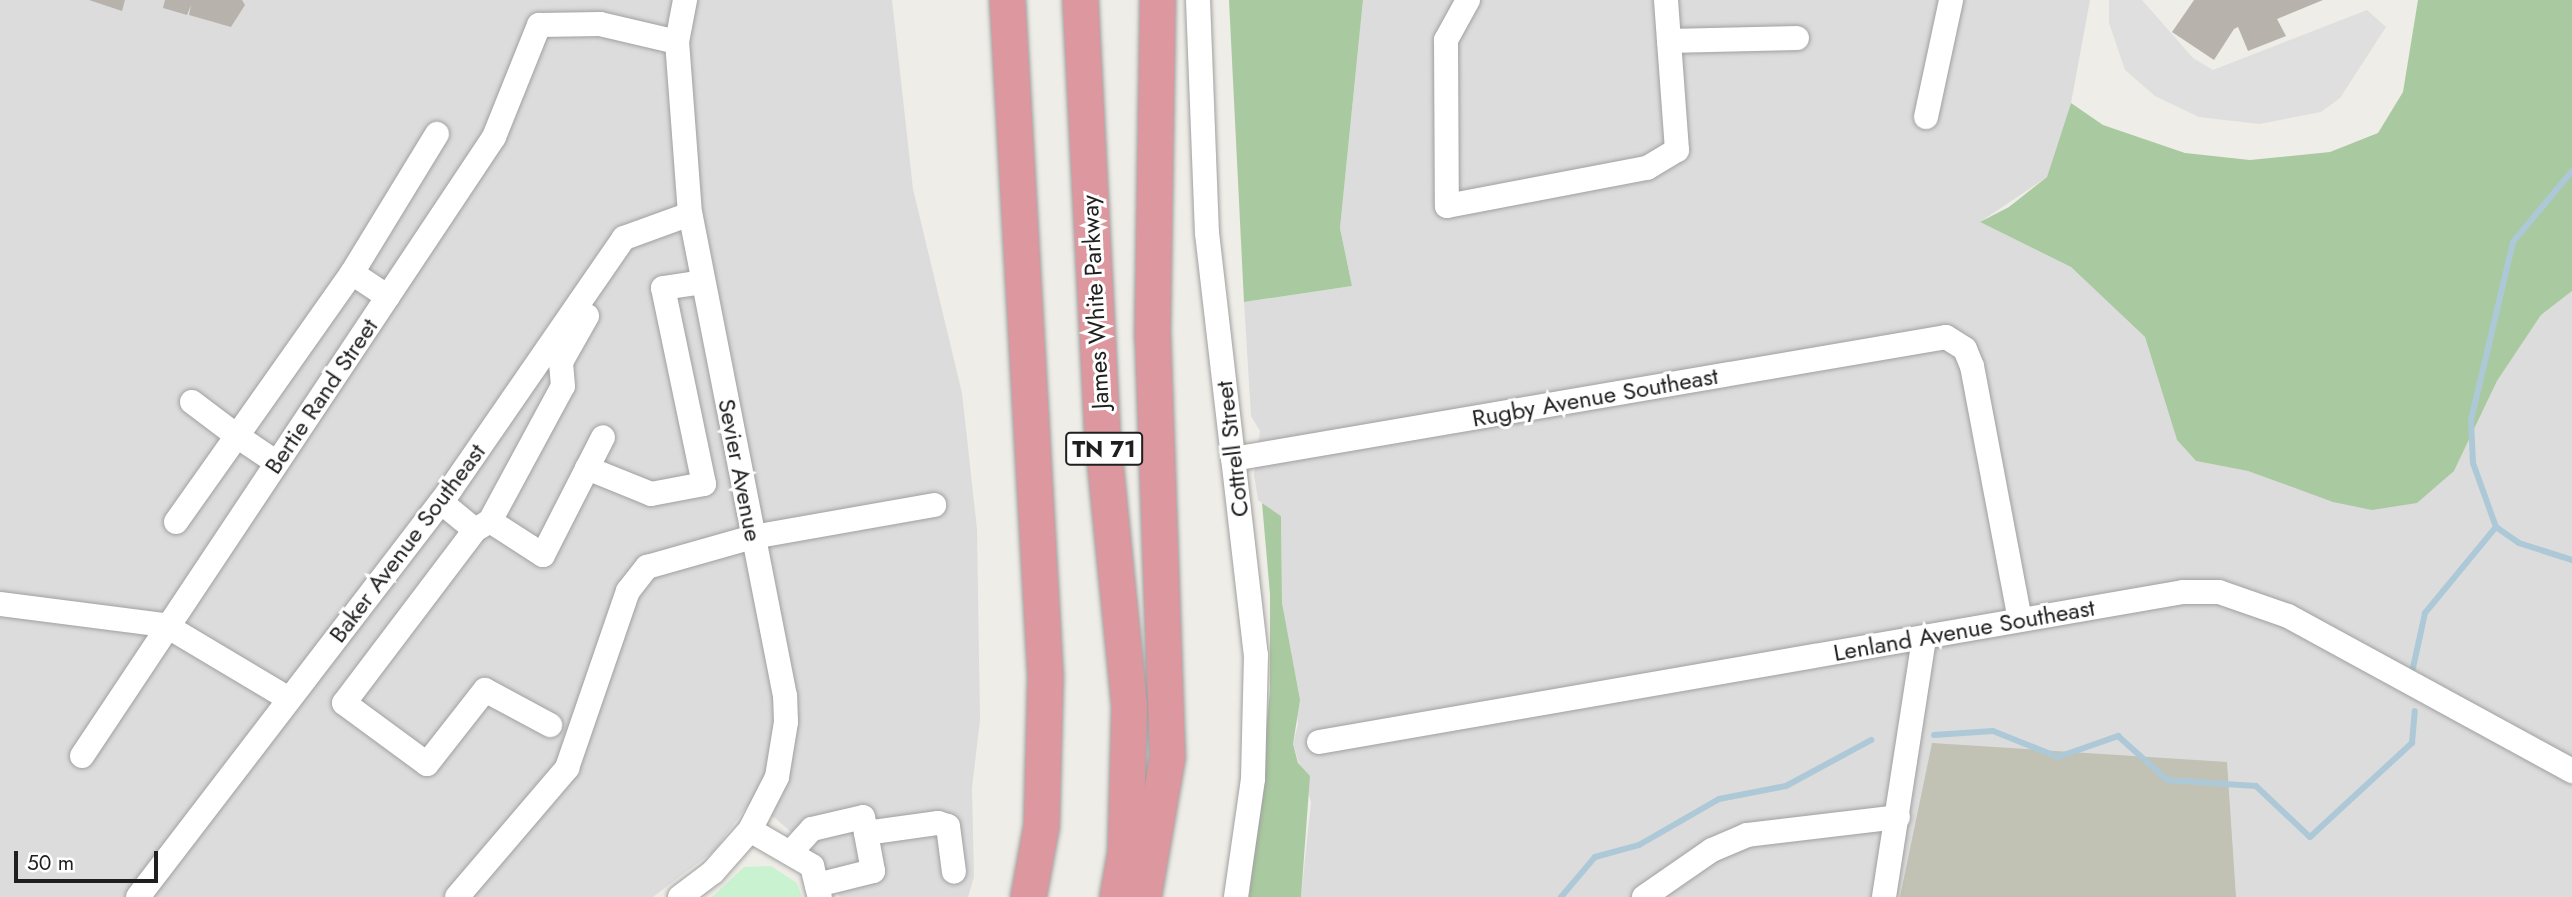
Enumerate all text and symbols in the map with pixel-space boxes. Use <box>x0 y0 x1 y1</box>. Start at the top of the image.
street label: James White Parkway <box>1075 194 1115 410</box>
street label: Bertie Rand Street <box>258 313 384 479</box>
street label: Rugby Avenue Southeast <box>1470 361 1720 433</box>
street label: Cottrell Street <box>1209 379 1255 519</box>
street label: Sevier Avenue <box>712 396 768 544</box>
road number: TN 71 <box>1064 430 1144 468</box>
street label: Baker Avenue Southeast <box>323 438 491 648</box>
street label: Lenland Avenue Southeast <box>1831 593 2097 667</box>
scale bar <box>18 838 161 882</box>
text: 50 m <box>27 848 74 878</box>

